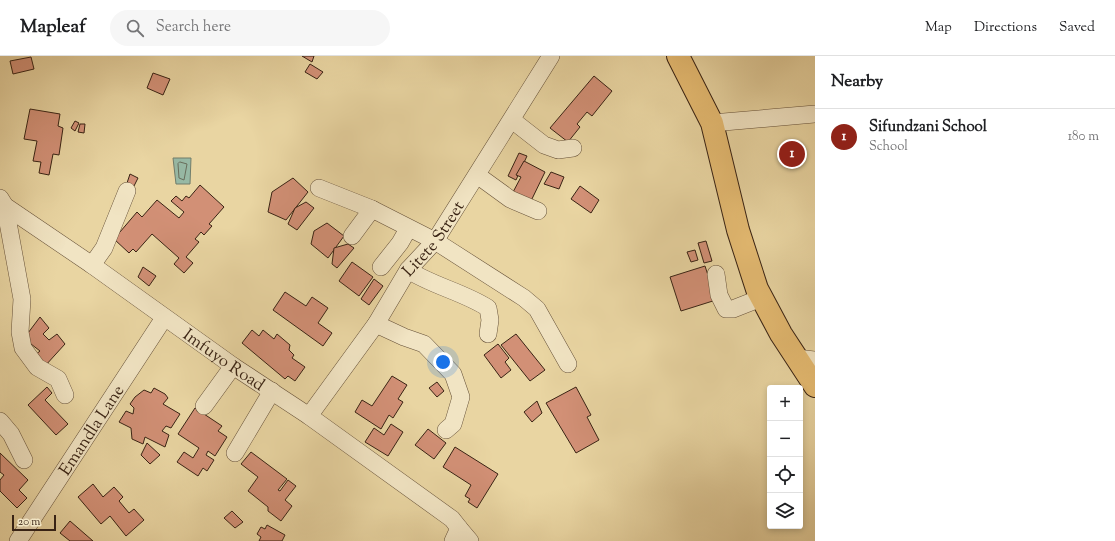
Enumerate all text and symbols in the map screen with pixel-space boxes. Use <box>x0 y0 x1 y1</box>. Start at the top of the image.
search box <box>110 10 390 46</box>
text: Mapleaf <box>20 14 86 41</box>
icon: search <box>124 17 146 39</box>
text: Search here <box>156 17 231 38</box>
text: Map <box>925 18 952 38</box>
text: Directions <box>974 18 1037 38</box>
text: Saved <box>1059 18 1095 38</box>
text: Nearby <box>831 70 883 94</box>
text: Sifundzani School <box>869 117 987 138</box>
text: 1 <box>842 128 846 146</box>
text: 180 m <box>1068 128 1099 146</box>
text: School <box>869 138 908 156</box>
pin: 1 <box>779 139 805 169</box>
street label: Litete Street <box>398 197 471 283</box>
street label: Imfuyo Road <box>177 324 269 398</box>
your location <box>433 352 453 372</box>
street label: Emandla Lane <box>54 381 131 481</box>
map controls <box>767 385 803 529</box>
button: + <box>767 385 803 421</box>
button: − <box>767 421 803 457</box>
button: locate <box>767 457 803 493</box>
button: layers <box>767 493 803 529</box>
scale bar <box>12 513 56 532</box>
text: 20 m <box>18 514 40 530</box>

